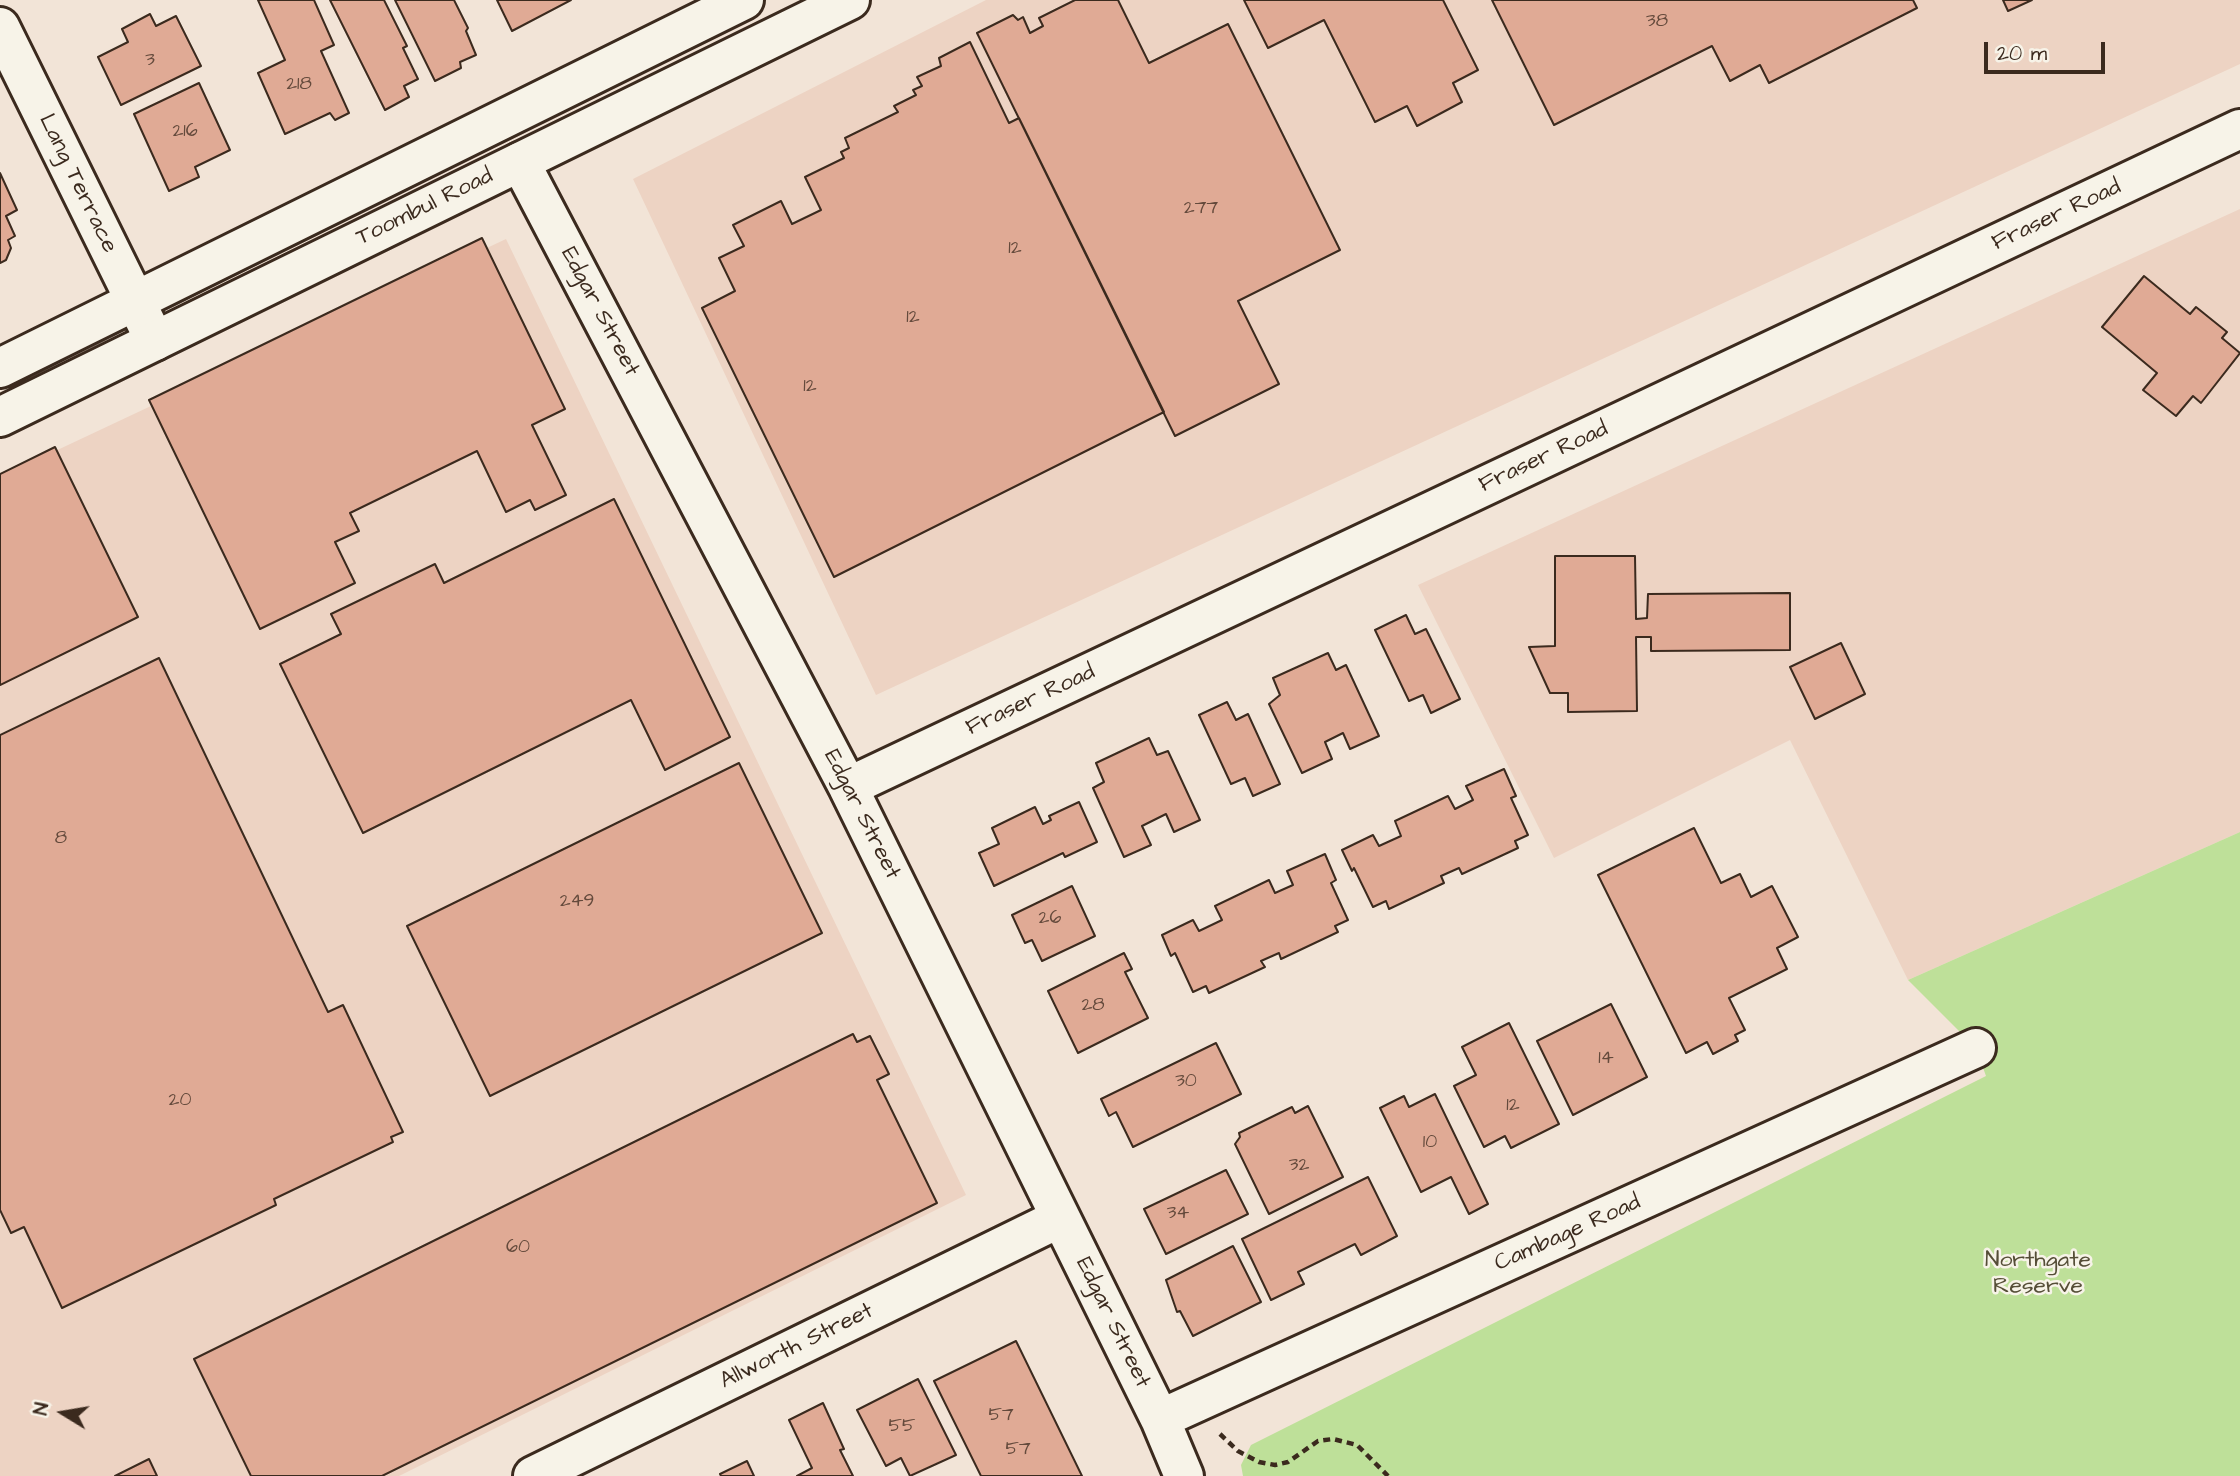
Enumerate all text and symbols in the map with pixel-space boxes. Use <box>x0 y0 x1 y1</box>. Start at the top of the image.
house number: 38 <box>1646 11 1668 33</box>
scale bar <box>1988 28 2109 72</box>
text: 20 m <box>1997 39 2047 68</box>
house number: 3 <box>145 50 155 72</box>
house number: 218 <box>286 74 312 96</box>
street label: Lang Terrace <box>31 110 123 258</box>
house number: 216 <box>172 121 198 143</box>
street label: Toombul Road <box>352 163 498 253</box>
street label: Fraser Road <box>1988 174 2126 258</box>
house number: 277 <box>1184 198 1218 220</box>
house number: 12 <box>1008 238 1022 260</box>
street label: Edgar Street <box>554 243 644 381</box>
house number: 12 <box>906 307 920 329</box>
house number: 12 <box>803 376 817 398</box>
street label: Fraser Road <box>1475 416 1613 500</box>
street label: Fraser Road <box>962 659 1100 743</box>
street label: Edgar Street <box>817 746 905 884</box>
house number: 8 <box>55 828 67 850</box>
house number: 249 <box>560 891 594 913</box>
house number: 26 <box>1039 908 1061 930</box>
house number: 28 <box>1081 995 1105 1017</box>
house number: 14 <box>1598 1048 1614 1070</box>
house number: 30 <box>1175 1071 1197 1093</box>
house number: 20 <box>169 1090 191 1112</box>
house number: 12 <box>1506 1095 1520 1117</box>
house number: 10 <box>1423 1132 1437 1154</box>
house number: 32 <box>1289 1155 1309 1177</box>
street label: Cambage Road <box>1491 1189 1645 1279</box>
house number: 34 <box>1167 1203 1189 1225</box>
house number: 60 <box>506 1237 530 1259</box>
park label: Northgate Reserve <box>1985 1247 2091 1301</box>
street label: Edgar Street <box>1069 1253 1155 1393</box>
street label: Allworth Street <box>716 1298 878 1396</box>
north arrow <box>28 1378 98 1448</box>
text: N <box>28 1400 56 1417</box>
house number: 57 <box>988 1405 1014 1427</box>
house number: 55 <box>889 1416 915 1438</box>
house number: 57 <box>1005 1439 1031 1461</box>

